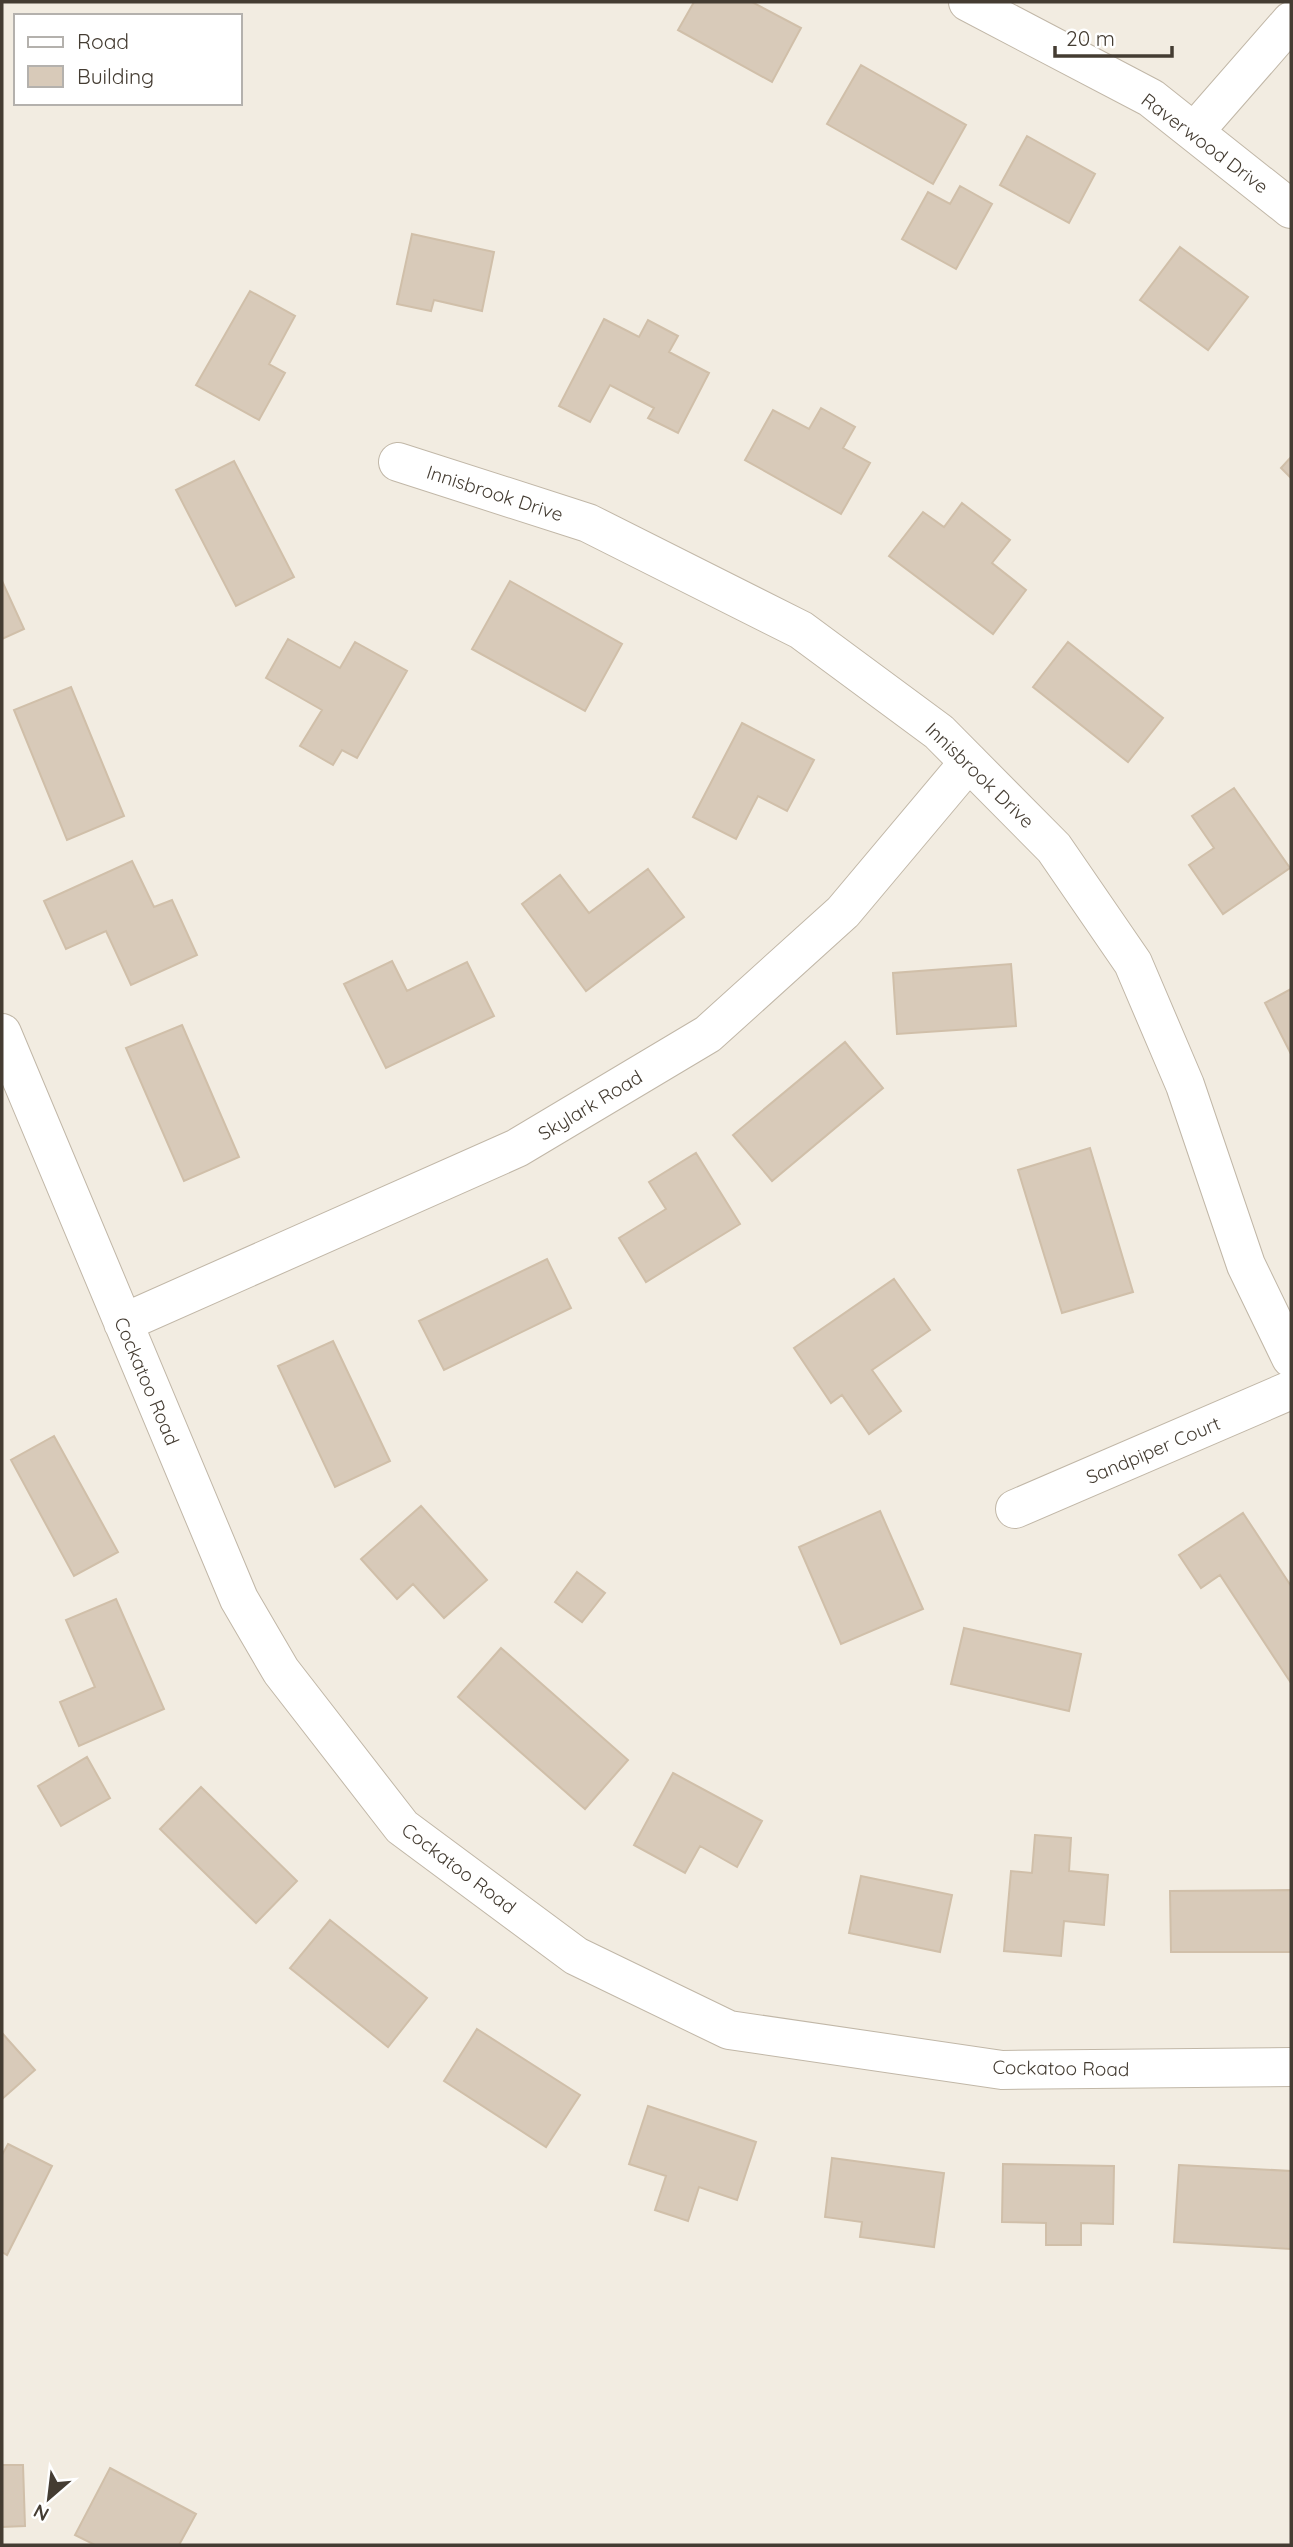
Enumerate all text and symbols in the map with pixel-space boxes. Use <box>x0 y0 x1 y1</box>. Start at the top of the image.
legend <box>14 14 242 105</box>
scale bar <box>1055 14 1172 58</box>
text: 20 m <box>1066 25 1115 51</box>
text: Road <box>77 28 129 54</box>
text: Building <box>77 63 154 89</box>
street label: Raverwood Drive <box>1137 87 1273 199</box>
street label: Innisbrook Drive <box>424 460 566 526</box>
street label: Innisbrook Drive <box>921 717 1039 833</box>
street label: Skylark Road <box>534 1064 646 1146</box>
street label: Cockatoo Road <box>109 1313 185 1449</box>
street label: Sandpiper Court <box>1082 1411 1224 1489</box>
street label: Cockatoo Road <box>397 1817 521 1919</box>
street label: Cockatoo Road <box>992 2055 1130 2081</box>
north arrow <box>14 2463 84 2533</box>
text: N <box>29 2499 53 2527</box>

